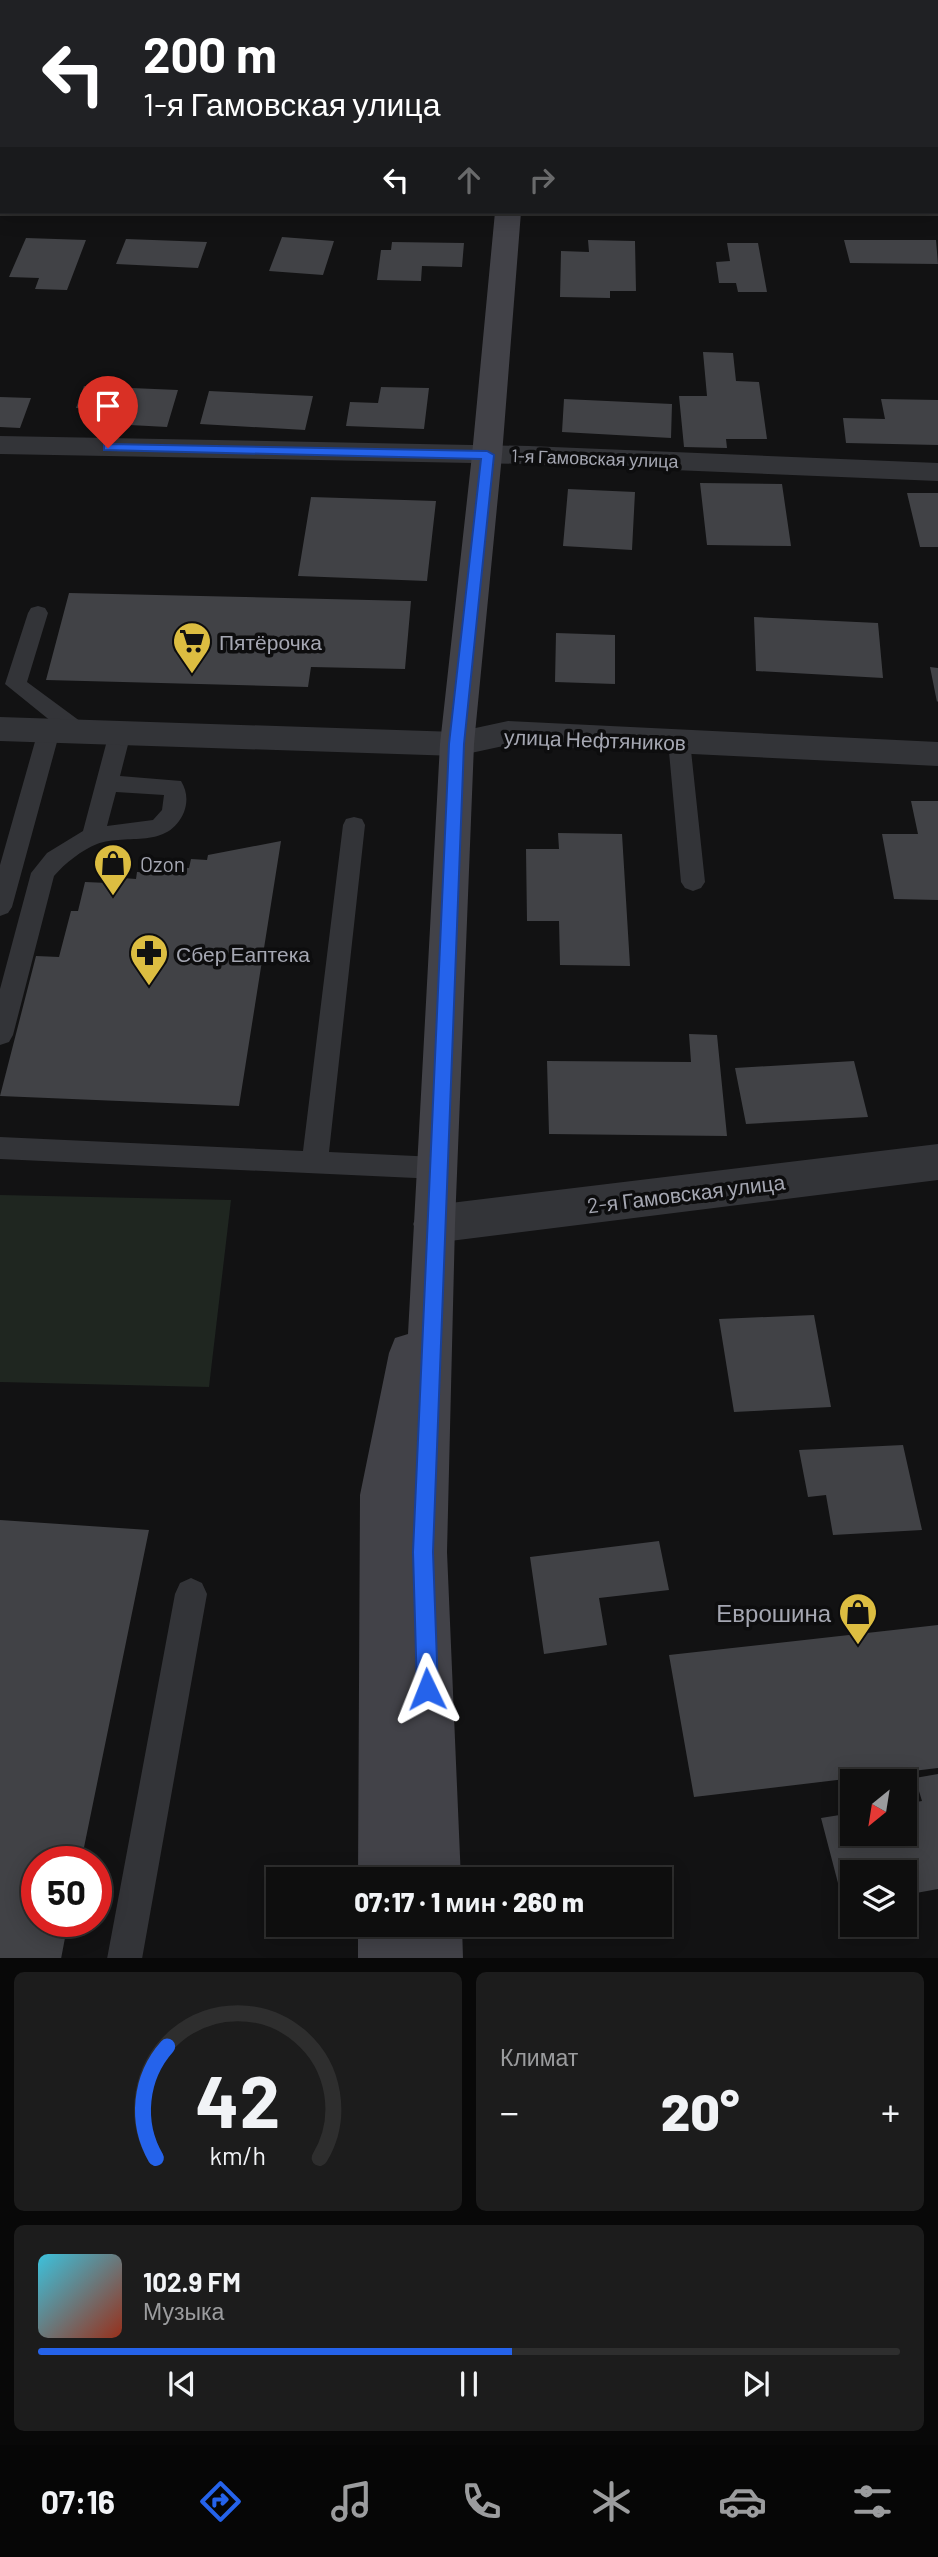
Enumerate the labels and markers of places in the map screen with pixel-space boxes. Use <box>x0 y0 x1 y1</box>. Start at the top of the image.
pin <box>78 376 138 448</box>
supermarket icon: Пятёрочка <box>171 620 213 675</box>
place label: Пятёрочка <box>219 629 322 654</box>
shop icon: Ozon <box>92 842 134 897</box>
place label: Ozon <box>140 851 185 876</box>
pharmacy icon: Сбер Еаптека <box>128 932 170 987</box>
place label: Сбер Еаптека <box>176 941 310 966</box>
shop icon: Еврошина <box>837 1591 879 1646</box>
place label: Еврошина <box>716 1598 832 1627</box>

